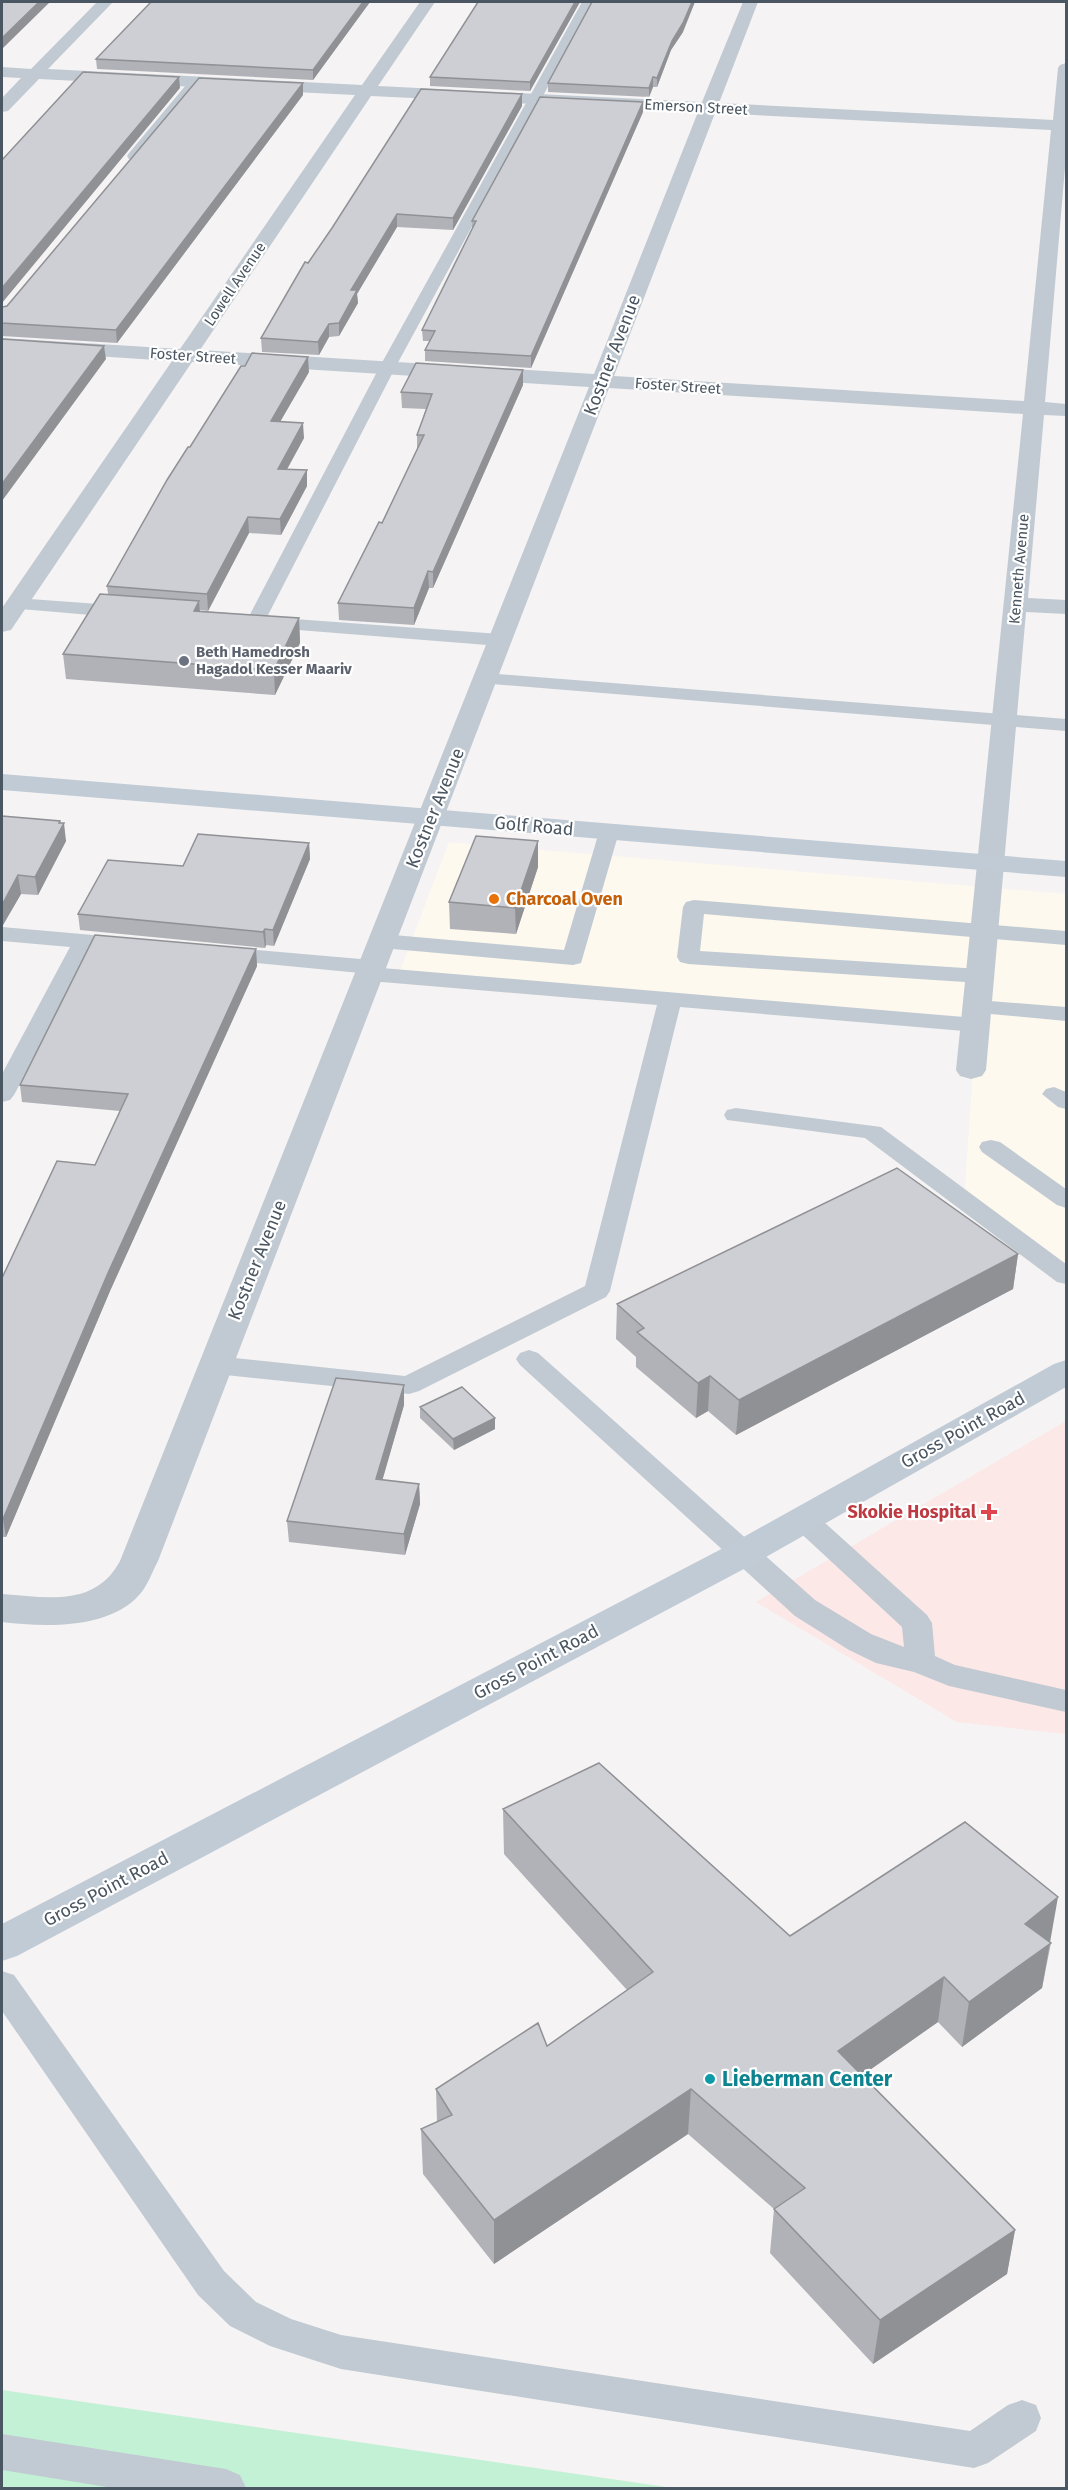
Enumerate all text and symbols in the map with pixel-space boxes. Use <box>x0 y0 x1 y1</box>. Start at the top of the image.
street label: Emerson Street <box>644 95 749 119</box>
street label: Lowell Avenue <box>200 239 270 329</box>
street label: Kostner Avenue <box>579 291 645 419</box>
street label: Foster Street <box>149 344 237 368</box>
street label: Foster Street <box>634 374 722 398</box>
street label: Kenneth Avenue <box>1005 513 1033 625</box>
place label: Beth Hamedrosh Hagadol Kesser Maariv <box>196 643 352 678</box>
marker: Beth Hamedrosh Hagadol Kesser Maariv <box>177 654 191 668</box>
street label: Kostner Avenue <box>401 745 469 871</box>
street label: Golf Road <box>493 812 575 840</box>
place label: Charcoal Oven <box>506 888 623 910</box>
marker: Charcoal Oven <box>487 892 501 906</box>
street label: Kostner Avenue <box>223 1197 291 1323</box>
street label: Gross Point Road <box>897 1387 1029 1473</box>
place label: Skokie Hospital <box>847 1501 977 1523</box>
marker: Skokie Hospital <box>980 1503 998 1521</box>
street label: Gross Point Road <box>470 1620 602 1704</box>
street label: Gross Point Road <box>40 1847 172 1931</box>
place label: Lieberman Center <box>722 2066 893 2092</box>
marker: Lieberman Center <box>703 2072 717 2086</box>

